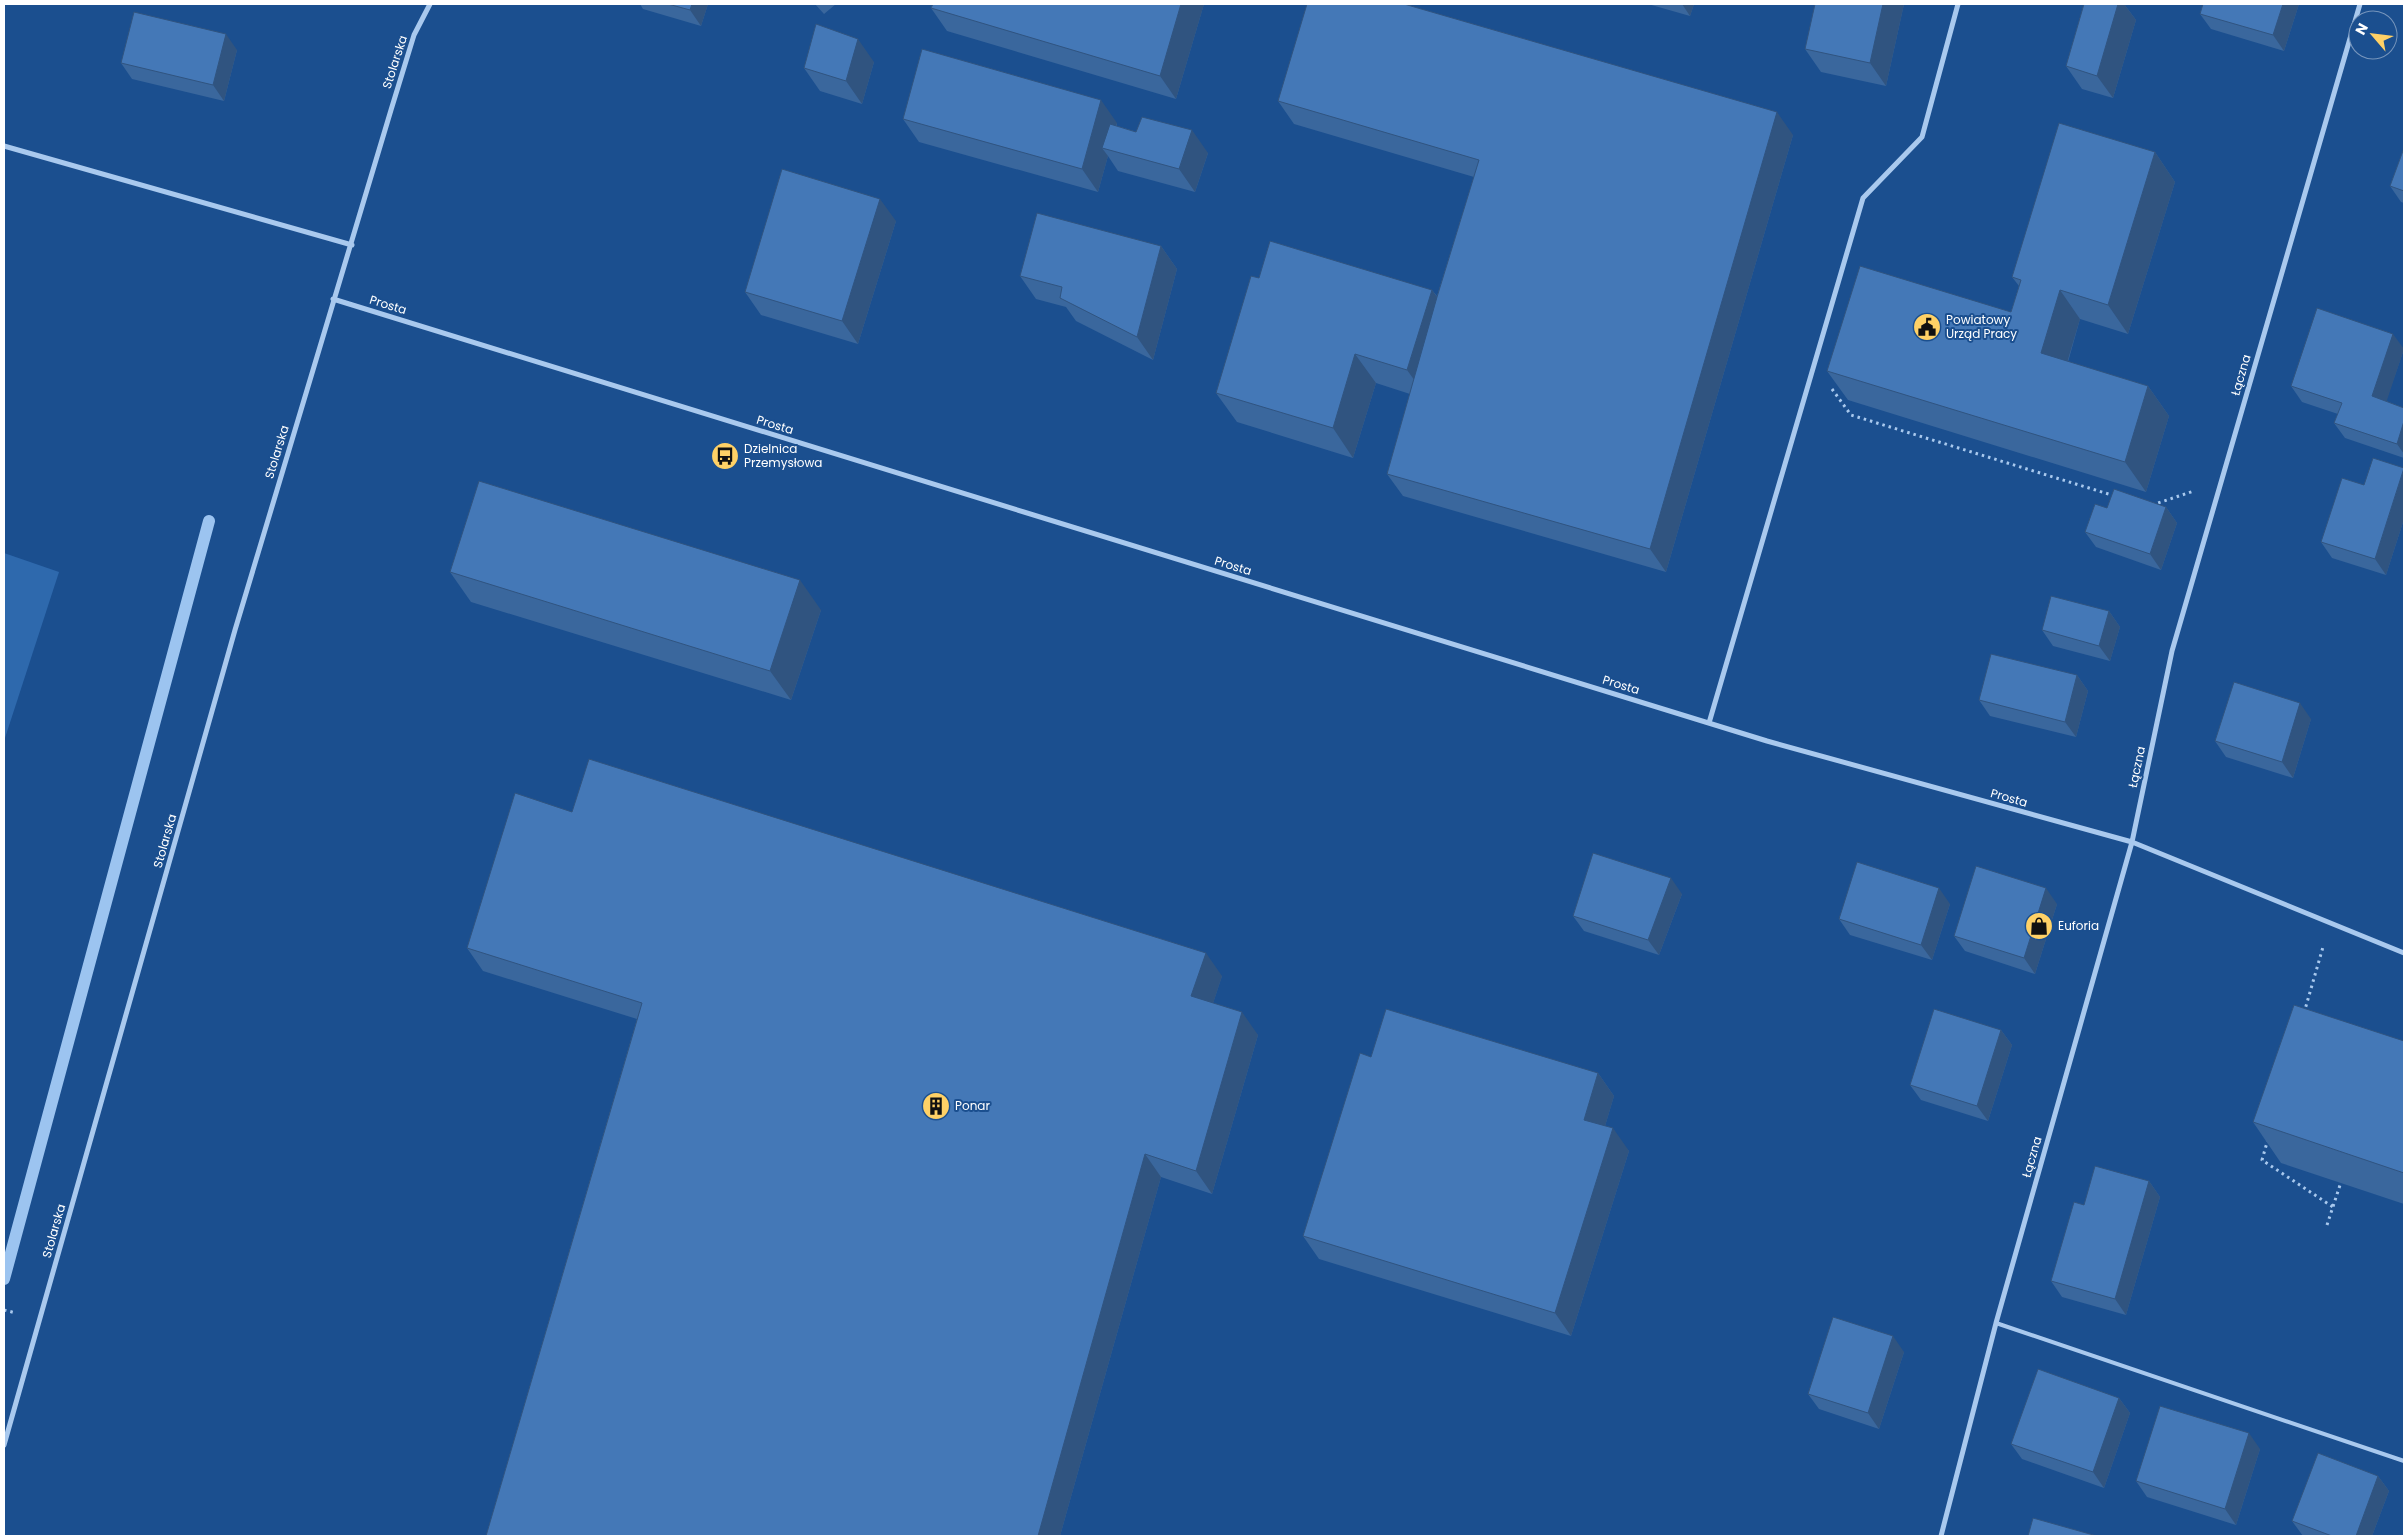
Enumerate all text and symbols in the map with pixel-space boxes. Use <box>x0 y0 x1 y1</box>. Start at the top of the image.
north arrow <box>2348 10 2398 60</box>
text: N <box>2350 20 2373 38</box>
street label: Stolarska <box>378 33 411 91</box>
street label: Prosta <box>368 291 409 318</box>
place label: Powiatowy Urząd Pracy <box>1946 311 2017 342</box>
public building icon: Powiatowy Urząd Pracy <box>1912 312 1942 342</box>
street label: Łączna <box>2227 352 2254 397</box>
street label: Prosta <box>755 411 796 438</box>
street label: Stolarska <box>260 423 293 481</box>
place label: Dzielnica Przemysłowa <box>744 440 822 471</box>
bus stop icon: Dzielnica Przemysłowa <box>710 441 740 471</box>
street label: Prosta <box>1213 552 1254 579</box>
street label: Prosta <box>1601 671 1642 698</box>
street label: Łączna <box>2124 745 2149 789</box>
street label: Prosta <box>1989 784 2030 811</box>
street label: Stolarska <box>149 812 180 870</box>
shop icon: Euforia <box>2024 911 2054 941</box>
place label: Euforia <box>2058 917 2099 934</box>
building icon: Ponar <box>921 1091 951 1121</box>
place label: Ponar <box>955 1097 990 1114</box>
street label: Łączna <box>2018 1134 2045 1179</box>
street label: Stolarska <box>38 1202 69 1260</box>

